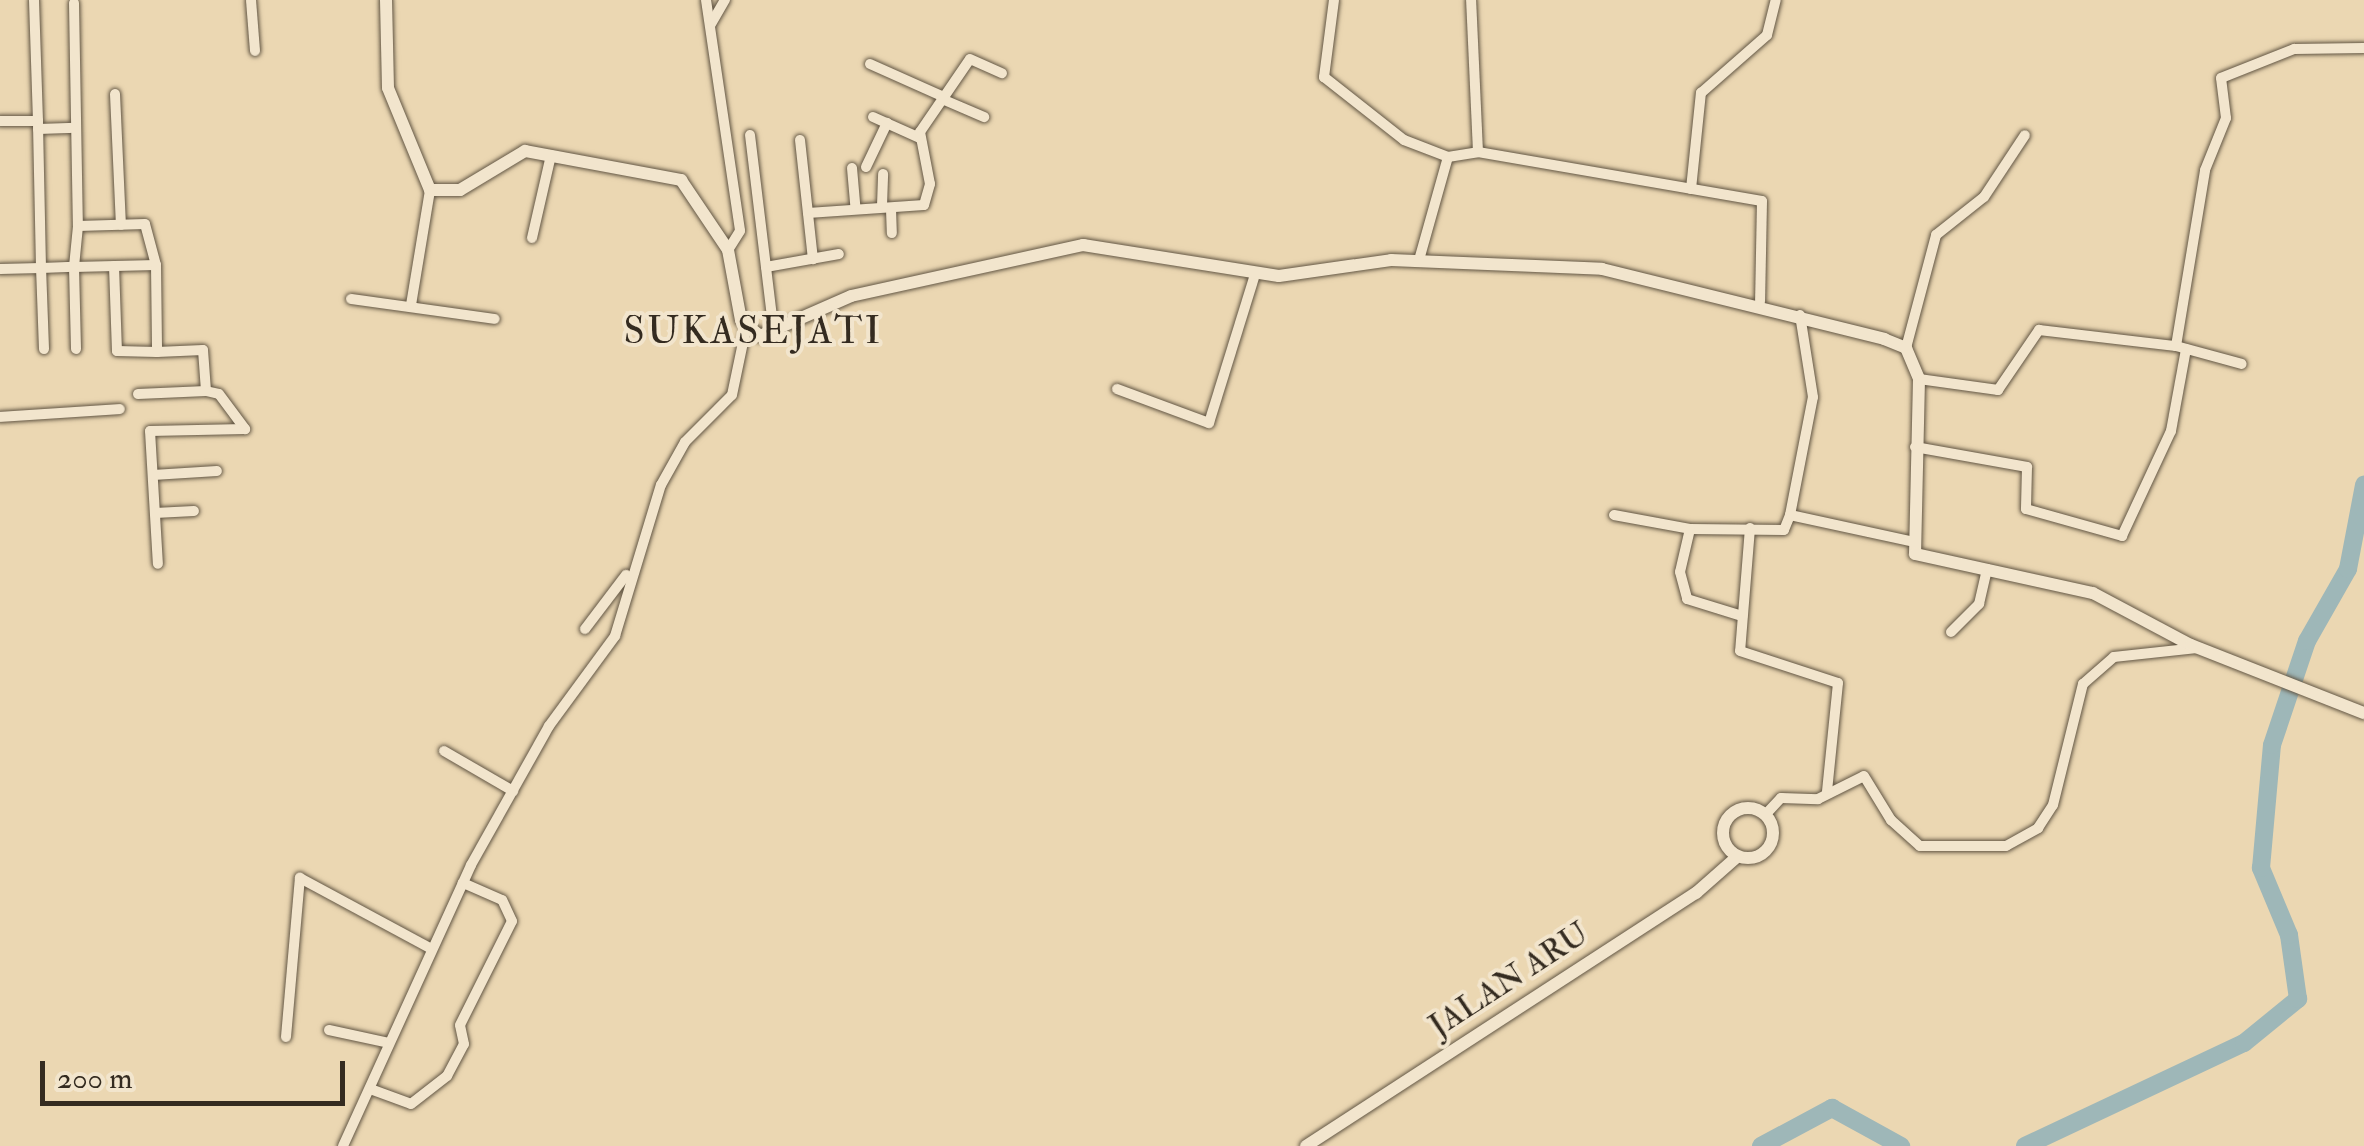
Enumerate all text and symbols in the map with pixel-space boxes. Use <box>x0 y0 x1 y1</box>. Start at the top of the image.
district label: SUKASEJATI <box>624 309 882 355</box>
street label: JALAN ARU <box>1422 914 1596 1046</box>
scale bar <box>45 1041 350 1103</box>
text: 200 m <box>57 1060 133 1097</box>

